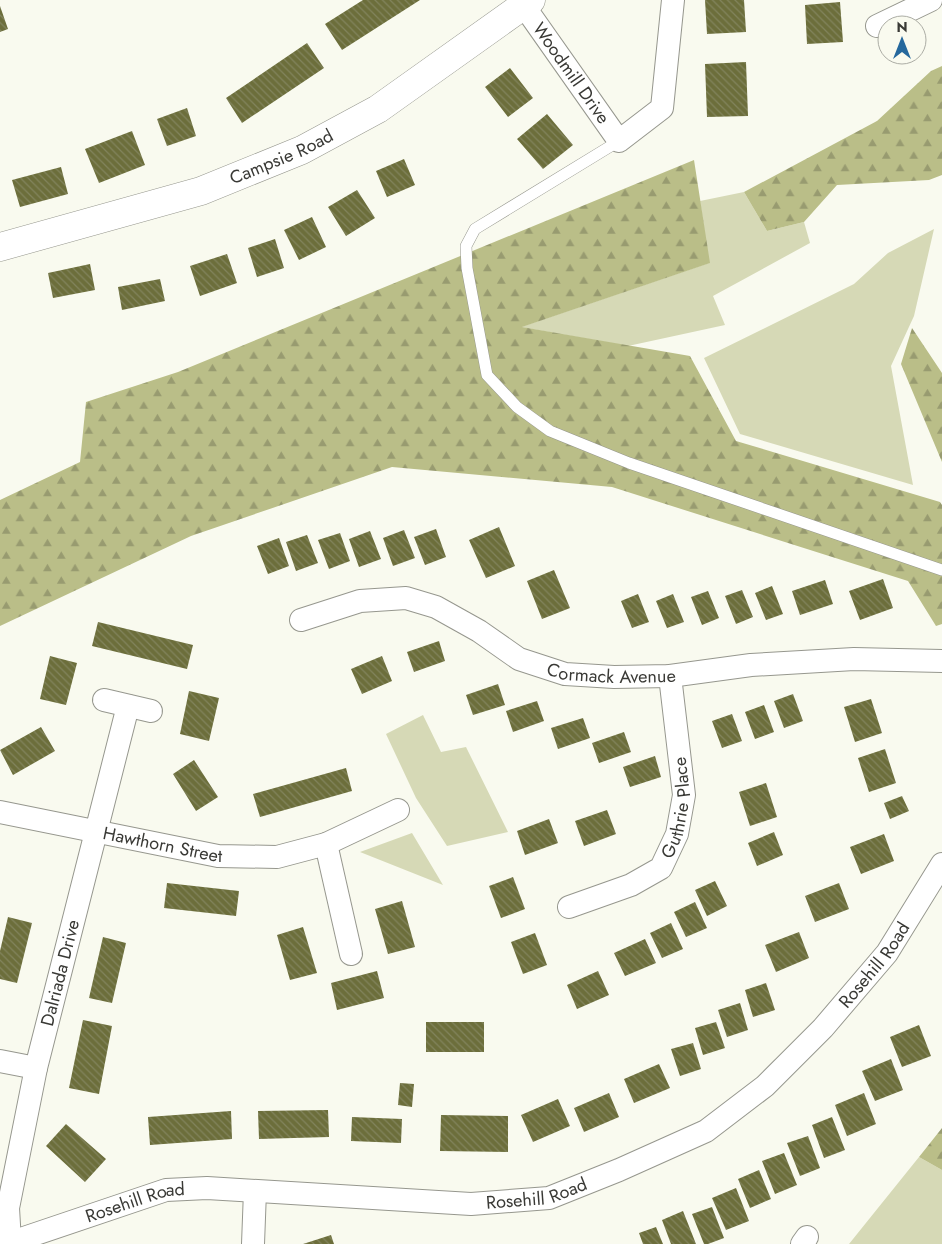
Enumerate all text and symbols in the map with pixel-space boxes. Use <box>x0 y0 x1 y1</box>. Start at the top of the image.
north arrow <box>877 15 927 65</box>
street label: Woodmill Drive <box>526 17 616 129</box>
text: N <box>896 17 908 37</box>
street label: Campsie Road <box>226 123 338 191</box>
street label: Cormack Avenue <box>543 656 677 690</box>
street label: Guthrie Place <box>654 756 697 863</box>
street label: Hawthorn Street <box>101 820 223 869</box>
street label: Dalriada Drive <box>34 917 86 1029</box>
street label: Rosehill Road <box>832 917 916 1014</box>
street label: Rosehill Road <box>485 1171 591 1216</box>
street label: Rosehill Road <box>82 1176 185 1229</box>

